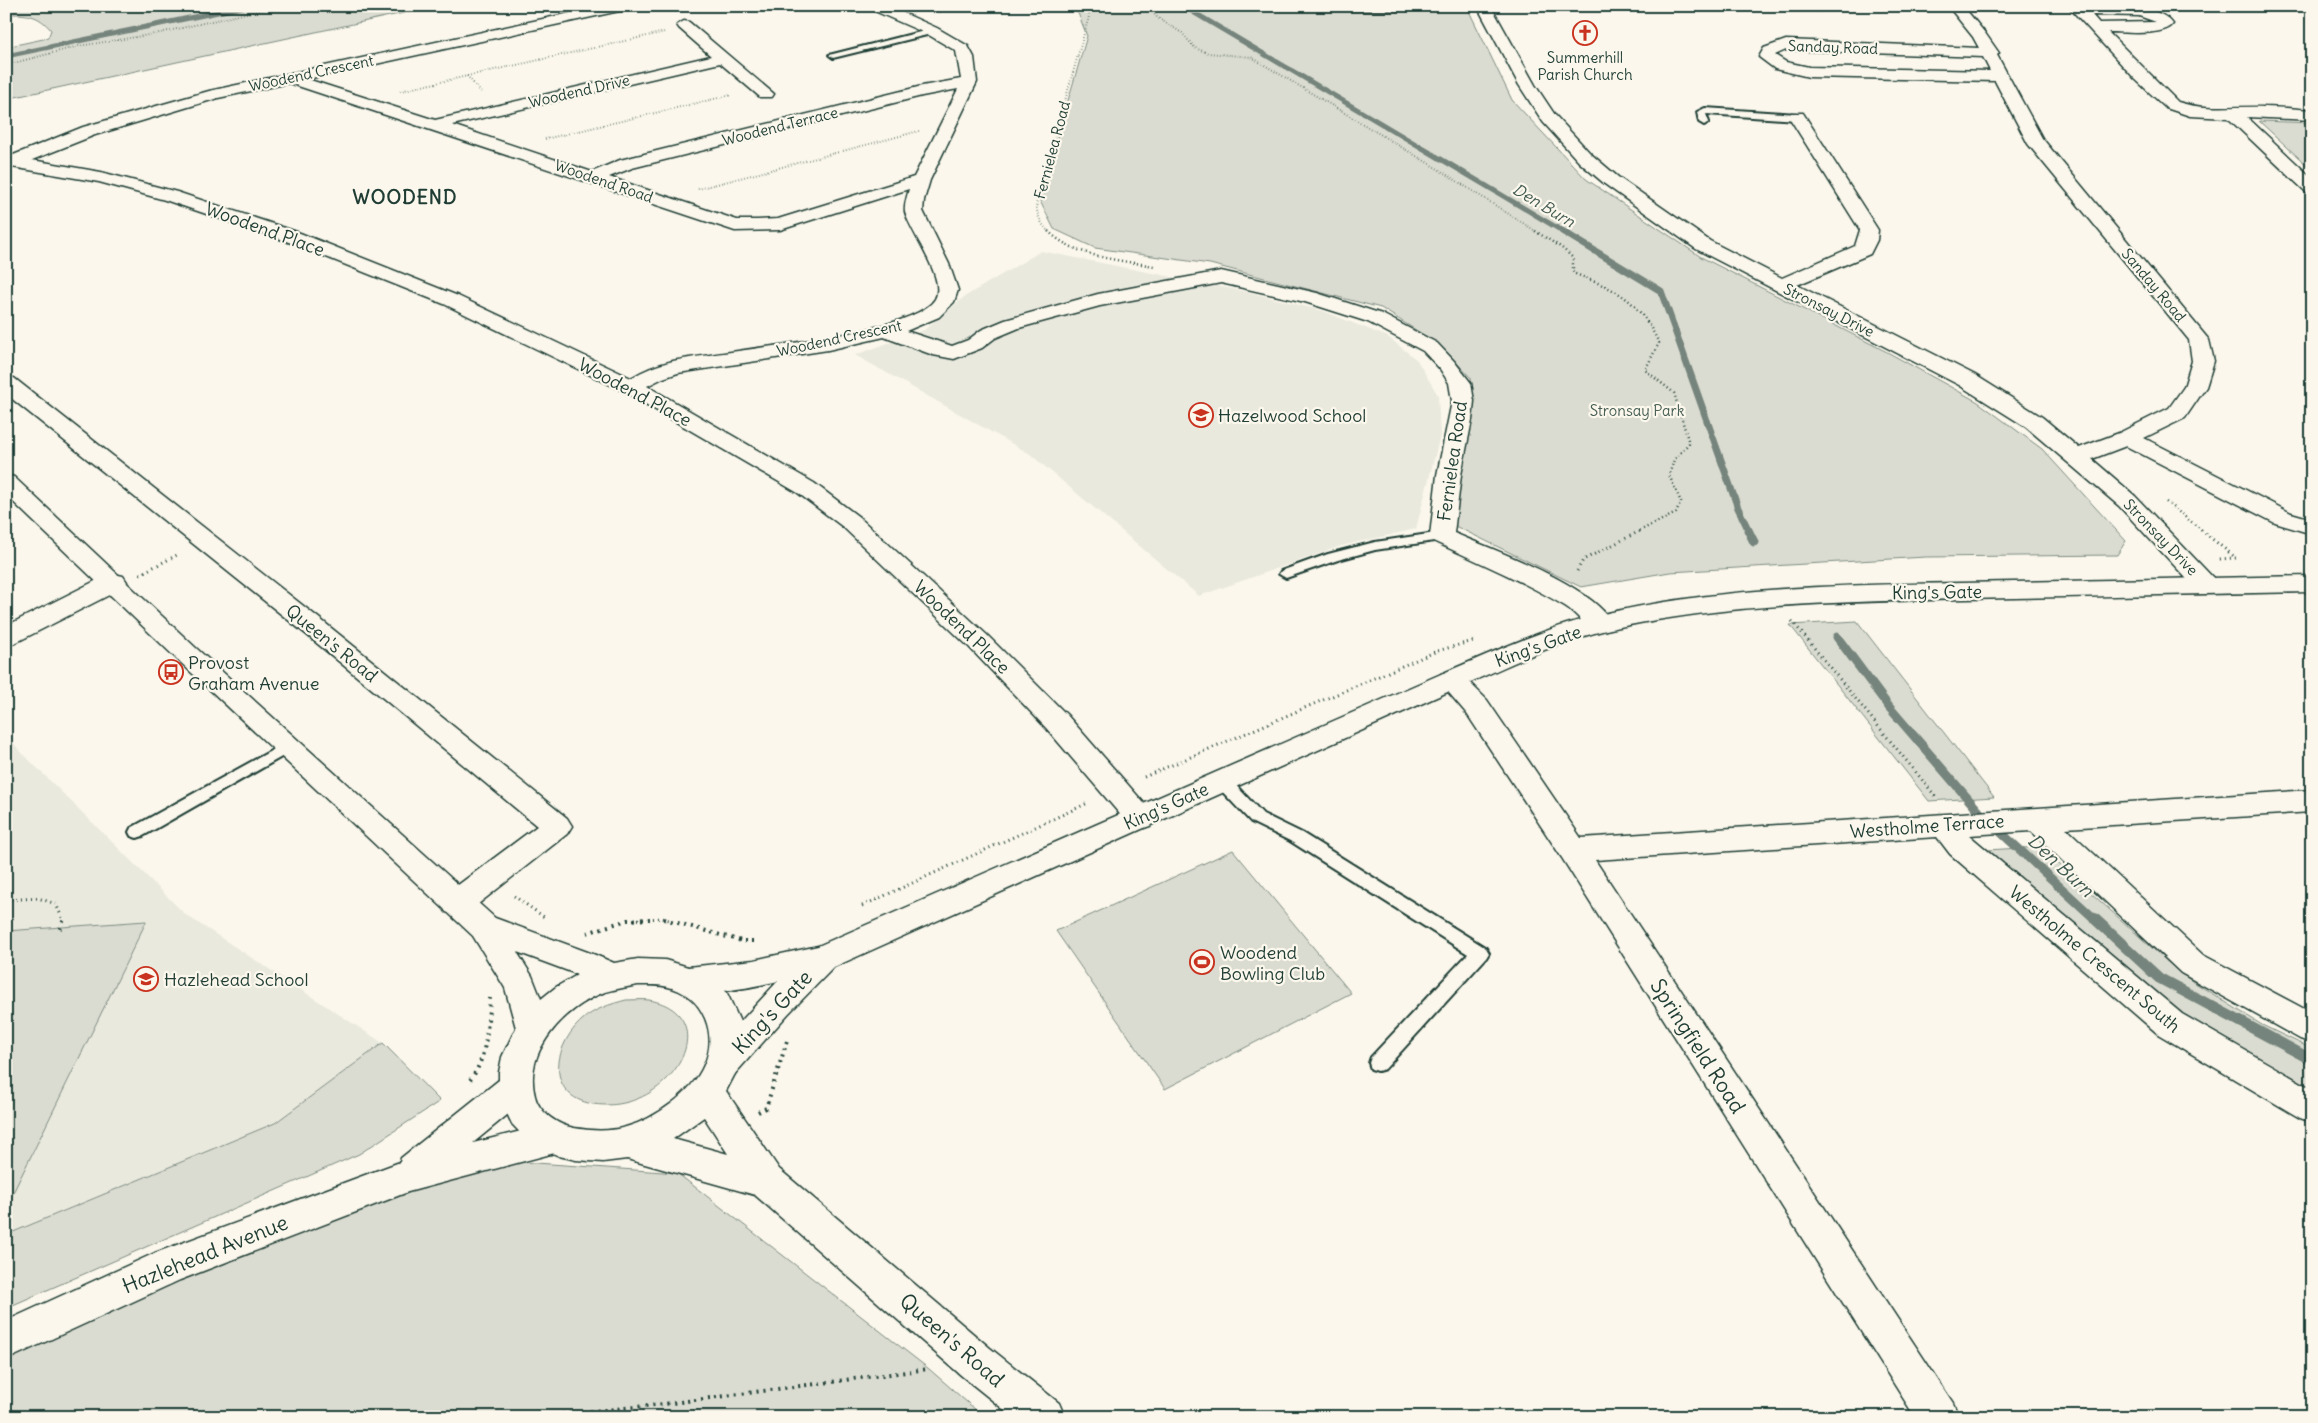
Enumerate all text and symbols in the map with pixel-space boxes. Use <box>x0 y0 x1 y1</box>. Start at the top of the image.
church icon: Summerhill Parish Church <box>1572 20 1598 46</box>
street label: Sanday Road <box>1788 36 1879 58</box>
place label: Summerhill Parish Church <box>1537 48 1633 84</box>
street label: Woodend Crescent <box>247 50 375 96</box>
street label: Woodend Drive <box>527 70 631 112</box>
street label: Fernielea Road <box>1030 99 1074 201</box>
street label: Woodend Terrace <box>720 102 840 150</box>
street label: Woodend Road <box>552 155 656 207</box>
water label: Den Burn <box>1509 179 1579 232</box>
district label: WOODEND <box>353 185 457 209</box>
street label: Woodend Place <box>202 197 328 261</box>
street label: Sanday Road <box>2118 244 2190 326</box>
street label: Stronsay Drive <box>1781 279 1877 341</box>
street label: Woodend Crescent <box>775 315 903 361</box>
street label: Woodend Place <box>574 352 696 432</box>
street label: Fernielea Road <box>1432 399 1472 522</box>
park label: Stronsay Park <box>1590 401 1685 420</box>
school or university icon: Hazelwood School <box>1188 402 1214 428</box>
place label: Hazelwood School <box>1218 404 1366 427</box>
street label: Stronsay Drive <box>2120 495 2202 579</box>
street label: Woodend Place <box>909 575 1015 679</box>
street label: King's Gate <box>1892 580 1982 604</box>
street label: Queen's Road <box>281 599 383 687</box>
street label: King's Gate <box>1492 620 1584 672</box>
place label: Provost Graham Avenue <box>188 651 320 695</box>
bus stop icon: Provost Graham Avenue <box>158 659 184 685</box>
street label: King's Gate <box>1120 777 1212 835</box>
street label: Westholme Terrace <box>1849 809 2005 843</box>
water label: Den Burn <box>2023 828 2100 902</box>
street label: Westholme Crescent South <box>2005 881 2185 1037</box>
place label: Woodend Bowling Club <box>1220 941 1325 985</box>
sports icon: Woodend Bowling Club <box>1189 949 1215 975</box>
street label: King's Gate <box>726 964 818 1060</box>
school or university icon: Hazlehead School <box>133 966 159 992</box>
place label: Hazlehead School <box>164 968 309 991</box>
street label: Springfield Road <box>1644 974 1752 1118</box>
street label: Hazlehead Avenue <box>118 1208 292 1300</box>
street label: Queen's Road <box>894 1287 1010 1393</box>

